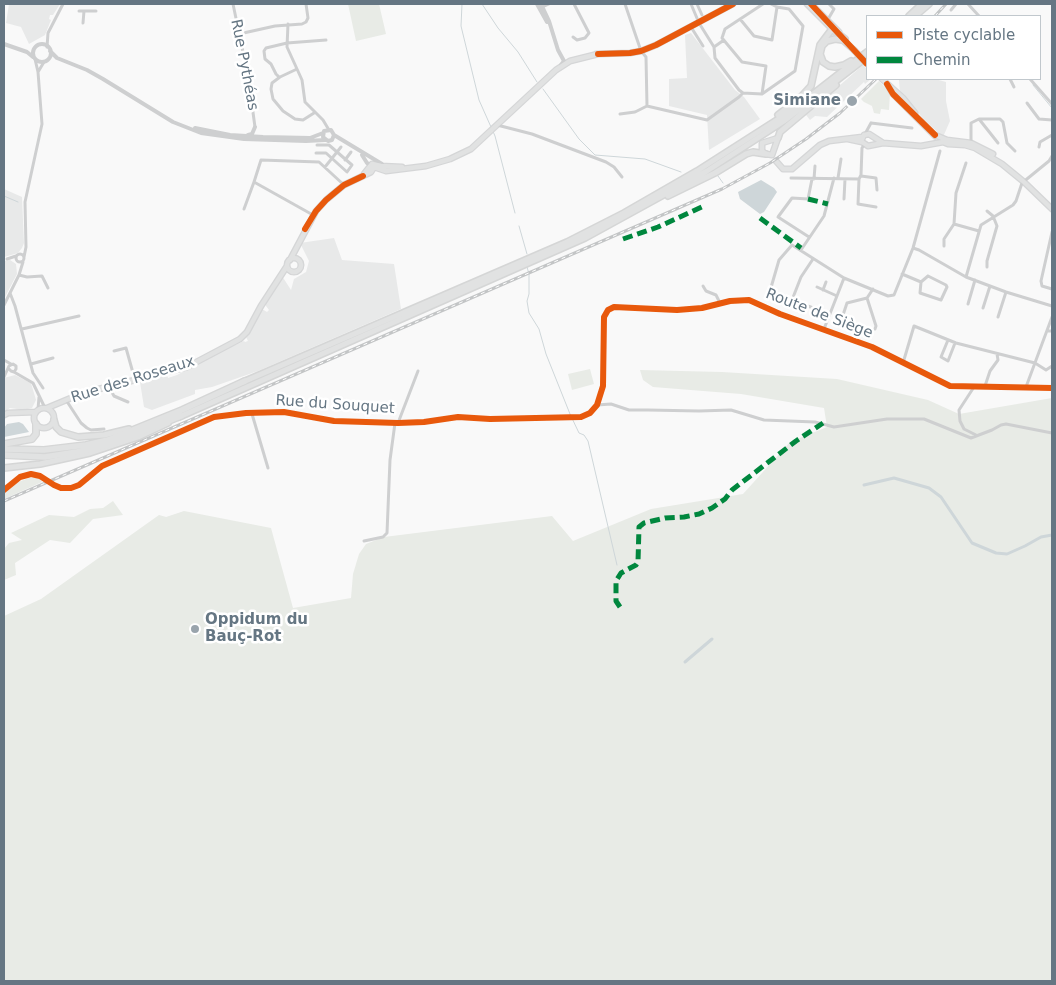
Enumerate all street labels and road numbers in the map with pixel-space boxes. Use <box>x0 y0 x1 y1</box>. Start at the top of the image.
street label: Rue Pythéas <box>226 18 262 112</box>
street label: Route de Siège <box>763 285 875 343</box>
street label: Rue des Roseaux <box>69 353 197 407</box>
street label: Rue du Souquet <box>275 392 395 418</box>

